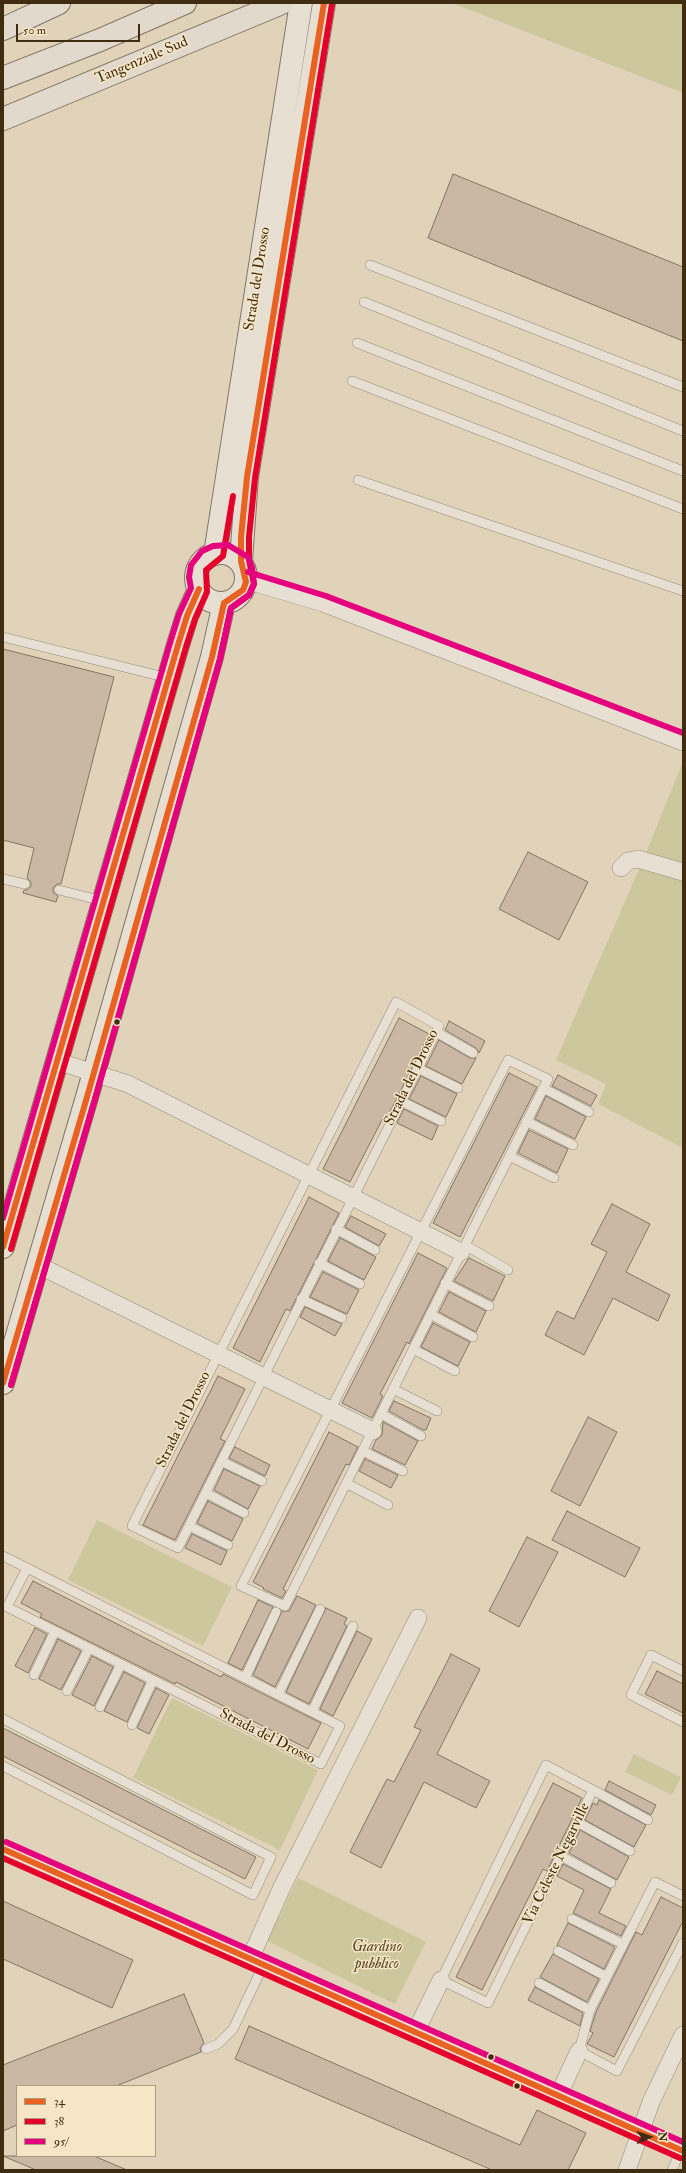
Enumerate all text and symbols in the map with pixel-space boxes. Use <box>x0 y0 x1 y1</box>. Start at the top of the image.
scale bar <box>18 16 142 42</box>
text: 50 m <box>23 23 46 38</box>
street label: Tangenziale Sud <box>93 33 191 89</box>
street label: Strada del Drosso <box>241 226 275 332</box>
unlabelled marker <box>112 1017 122 1027</box>
street label: Strada del Drosso <box>381 1027 443 1129</box>
street label: Strada del Drosso <box>153 1369 215 1471</box>
street label: Strada del Drosso <box>216 1705 318 1769</box>
street label: Via Celeste Negarville <box>520 1800 594 1928</box>
park label: Giardino pubblico <box>352 1939 402 1974</box>
unlabelled marker <box>486 2052 496 2062</box>
unlabelled marker <box>512 2081 522 2091</box>
legend <box>16 2085 156 2157</box>
text: 34 <box>54 2094 65 2109</box>
text: 38 <box>54 2114 64 2129</box>
north arrow <box>630 2117 670 2157</box>
text: N <box>656 2131 669 2142</box>
text: 95/ <box>54 2134 68 2149</box>

